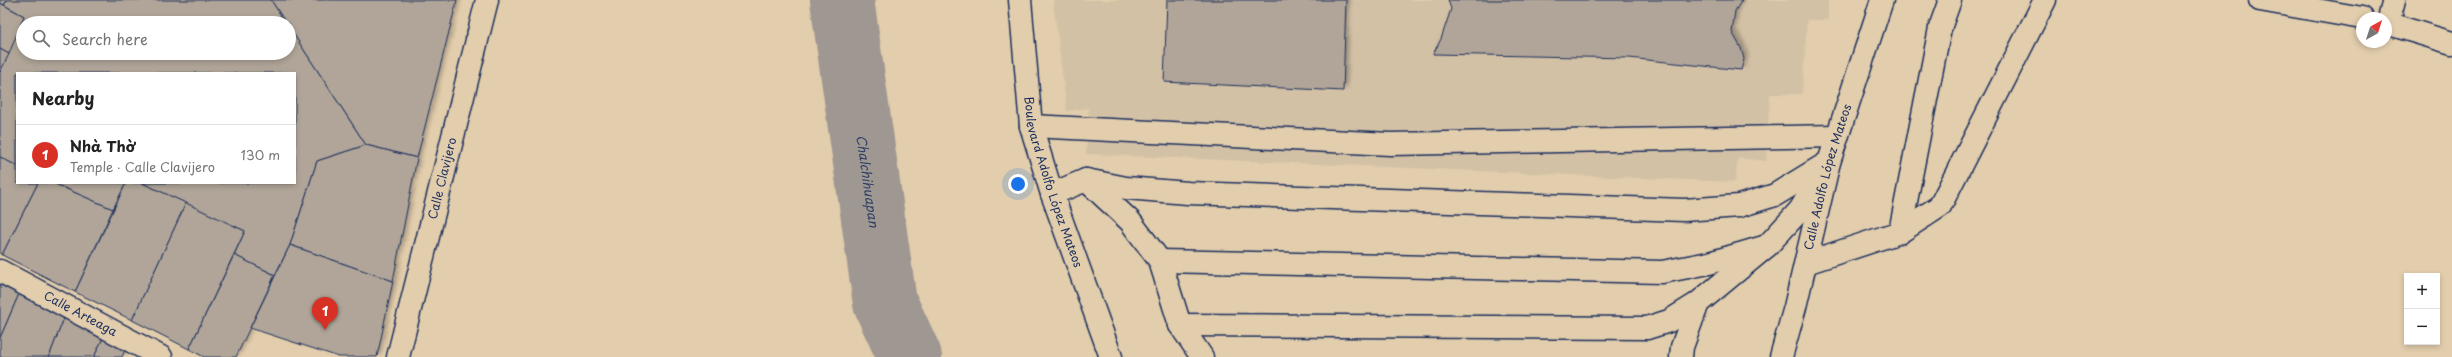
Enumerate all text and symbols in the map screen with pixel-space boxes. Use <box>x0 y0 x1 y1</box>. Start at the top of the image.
north arrow <box>2356 12 2392 48</box>
search box <box>16 16 296 60</box>
icon: search <box>30 27 52 49</box>
text: Search here <box>62 27 148 50</box>
text: Nearby <box>32 85 94 111</box>
street label: Boulevard Adolfo López Mateos <box>1020 95 1088 270</box>
street label: Calle Adolfo López Mateos <box>1799 101 1856 252</box>
text: Nhà Thờ <box>70 134 135 157</box>
water label: Chalchihuapan <box>852 134 884 230</box>
street label: Calle Clavijero <box>423 135 460 221</box>
text: 1 <box>42 145 48 164</box>
text: 130 m <box>241 145 280 164</box>
text: Temple · Calle Clavijero <box>70 157 215 176</box>
your location <box>1008 174 1028 194</box>
map controls <box>2404 273 2440 345</box>
button: + <box>2404 273 2440 309</box>
street label: Calle Arteaga <box>41 286 121 340</box>
pin: 1 <box>312 297 338 330</box>
button: − <box>2404 309 2440 345</box>

